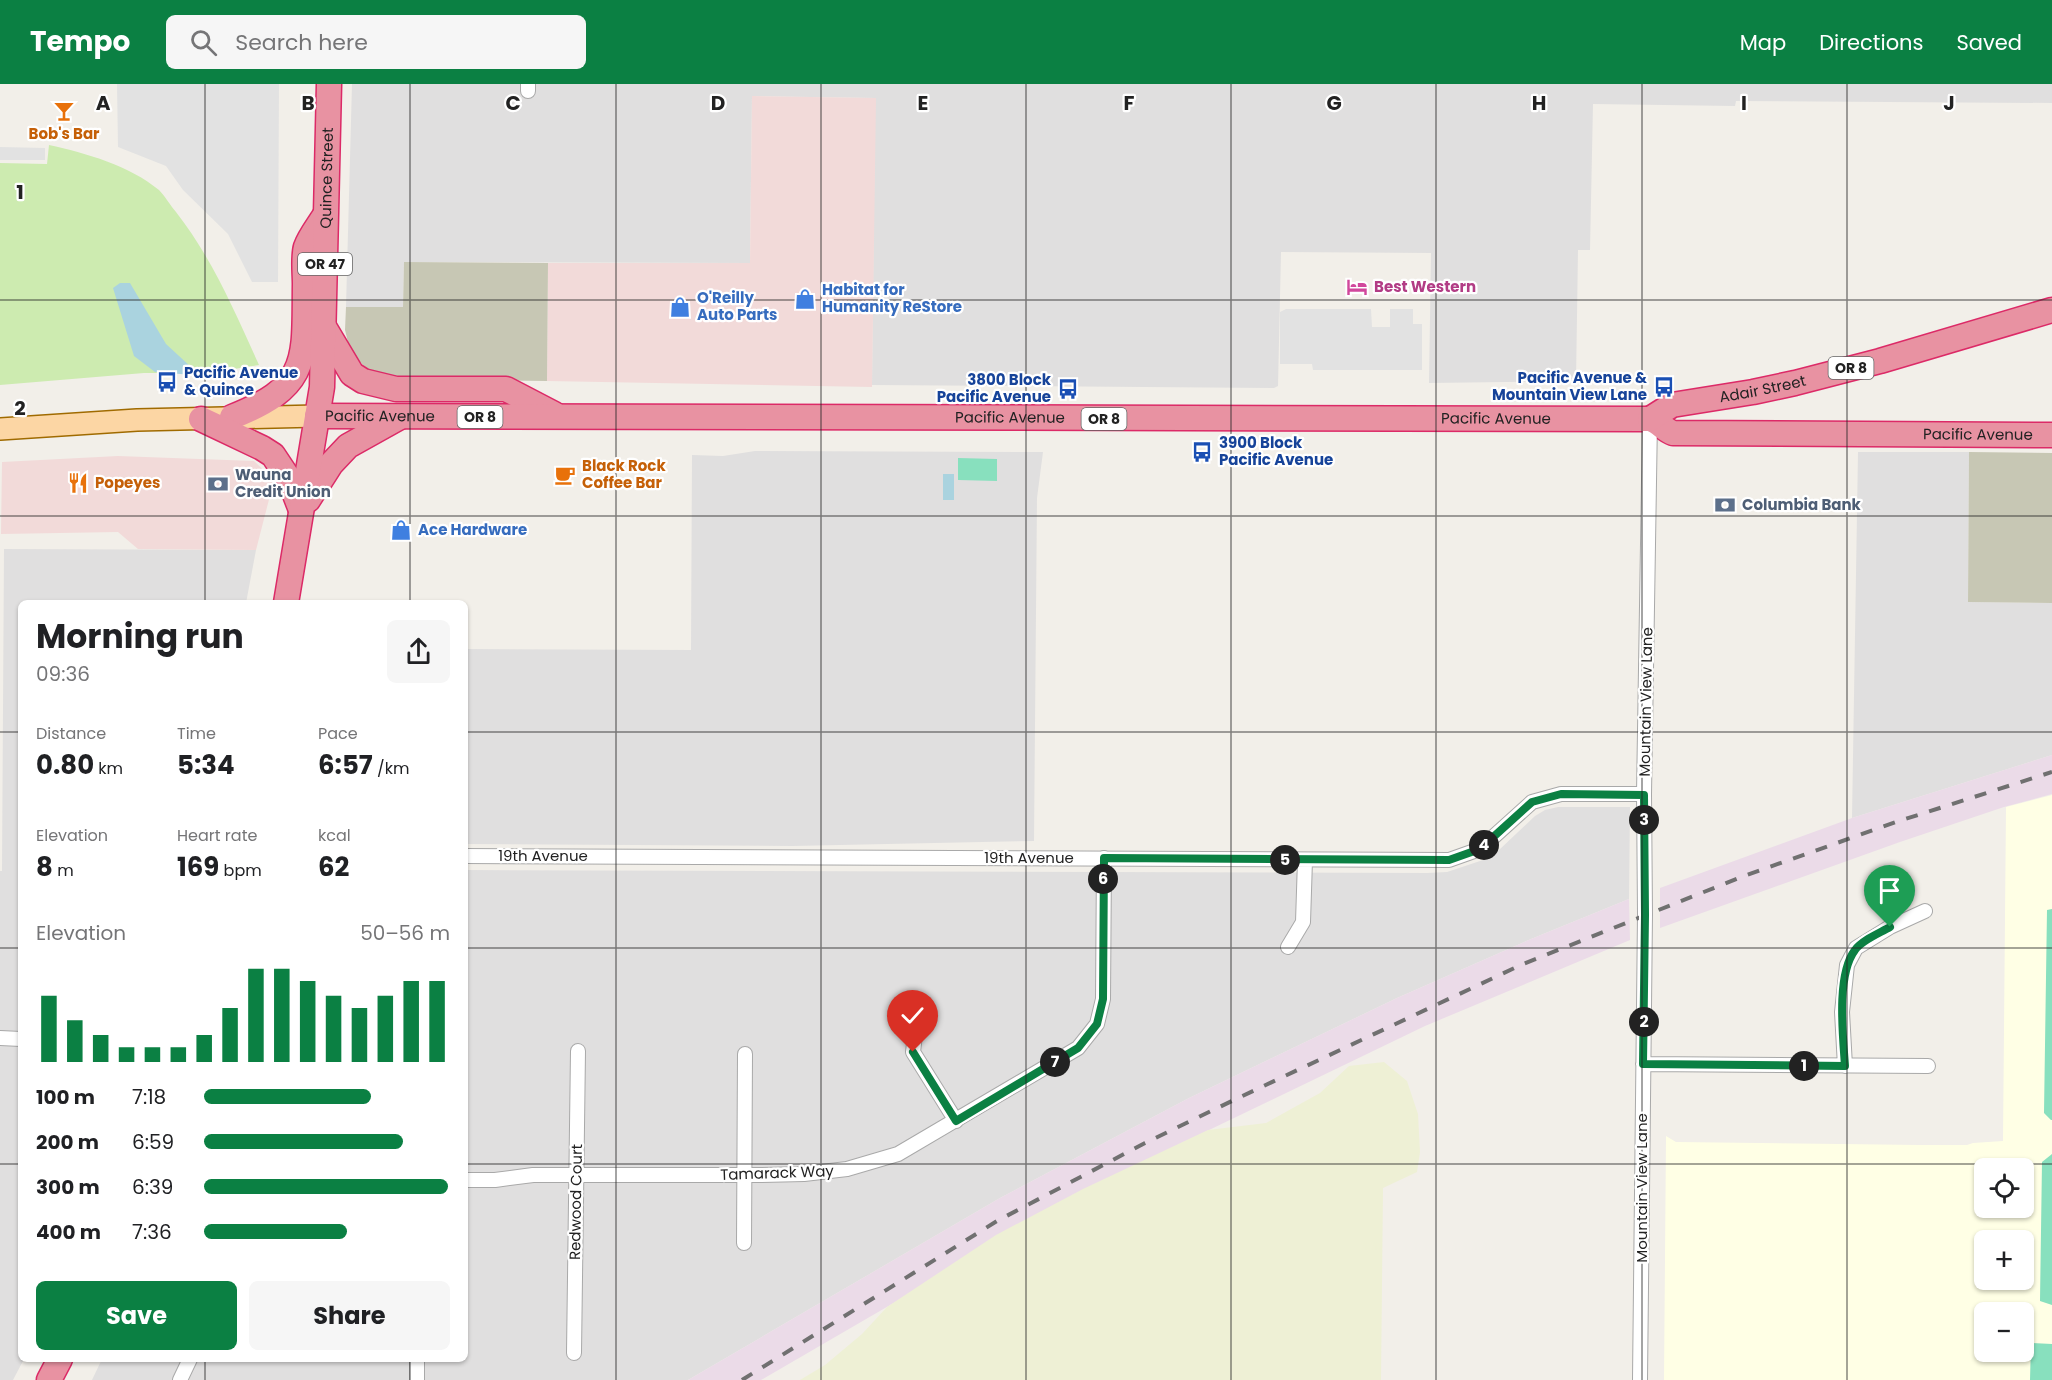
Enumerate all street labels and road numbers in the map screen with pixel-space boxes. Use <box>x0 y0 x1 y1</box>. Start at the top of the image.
street label: Quince Street <box>315 127 338 229</box>
road number: OR 47 <box>298 253 352 275</box>
road number: OR 8 <box>1828 357 1874 379</box>
street label: Adair Street <box>1718 370 1808 407</box>
street label: Pacific Avenue <box>325 405 435 426</box>
road number: OR 8 <box>458 406 502 428</box>
street label: Pacific Avenue <box>955 406 1065 428</box>
road number: OR 8 <box>1082 408 1126 430</box>
street label: Pacific Avenue <box>1441 408 1551 429</box>
street label: Pacific Avenue <box>1923 423 2033 445</box>
street label: Mountain View Lane <box>1634 627 1657 777</box>
street label: 19th Avenue <box>498 845 588 866</box>
street label: 19th Avenue <box>984 847 1074 868</box>
street label: Mountain View Lane <box>1631 1113 1652 1263</box>
street label: Redwood Court <box>564 1144 587 1260</box>
street label: Tamarack Way <box>720 1160 835 1185</box>

